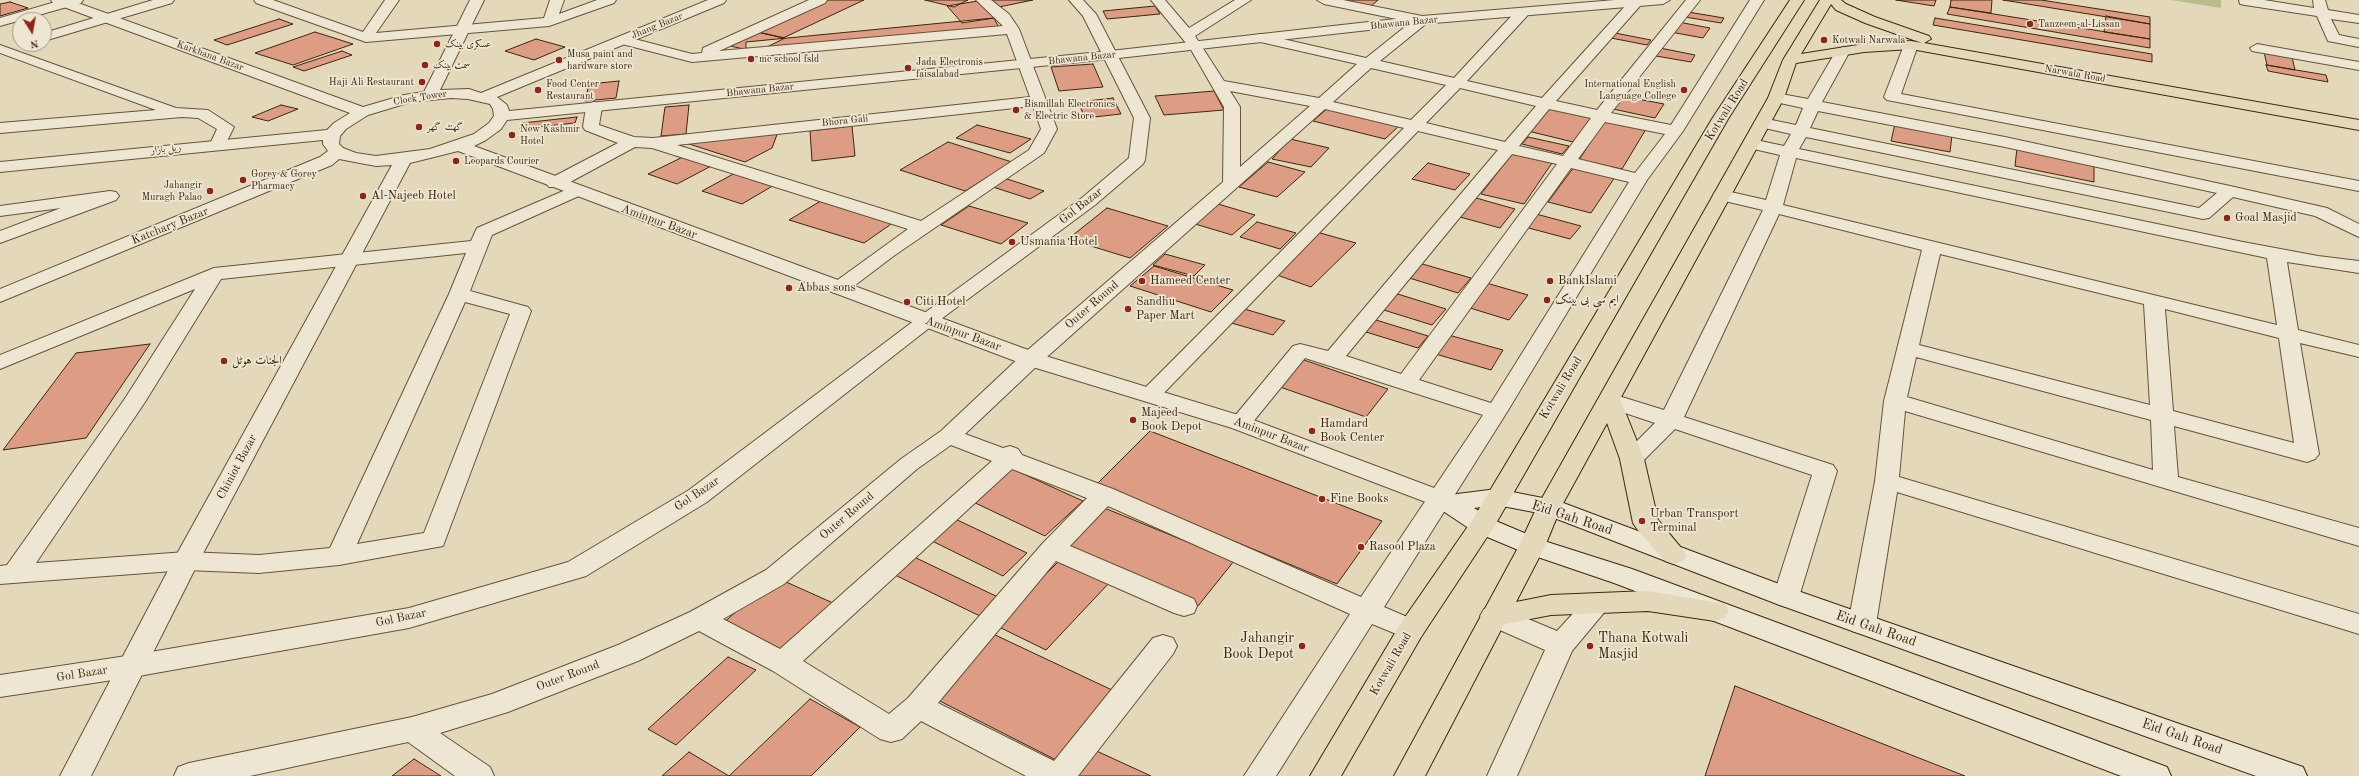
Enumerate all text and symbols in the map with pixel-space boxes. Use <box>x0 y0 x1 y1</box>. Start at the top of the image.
street label: Jhang Bazar <box>629 10 685 42</box>
north arrow <box>12 12 52 52</box>
street label: Bhawana Bazar <box>1370 13 1438 33</box>
place label: Tanzeem-al-Lissan <box>2038 18 2120 30</box>
marker: Tanzeem-al-Lissan <box>2025 19 2035 29</box>
place label: Kotwali Narwala <box>1832 34 1905 46</box>
marker: Kotwali Narwala <box>1819 35 1829 45</box>
text: N <box>29 37 39 49</box>
street label: Karkhana Bazar <box>175 38 245 74</box>
place label: عسکری بینک <box>445 38 491 50</box>
marker: عسکری بینک <box>432 39 442 49</box>
place label: Musa paint and hardware store <box>567 48 633 72</box>
street label: Bhawana Bazar <box>1048 48 1116 68</box>
place label: mc school fsld <box>759 53 819 65</box>
marker: mc school fsld <box>746 54 756 64</box>
marker: Musa paint and hardware store <box>554 55 564 65</box>
place label: Jada Electronis faisalabad <box>916 56 983 80</box>
place label: سمٹ بینک <box>433 59 470 71</box>
marker: سمٹ بینک <box>420 60 430 70</box>
marker: Jada Electronis faisalabad <box>903 63 913 73</box>
street label: Narwala Road <box>2044 63 2106 85</box>
place label: Haji Ali Restaurant <box>329 76 414 88</box>
street label: Kotwali Road <box>1702 76 1752 144</box>
marker: Haji Ali Restaurant <box>417 77 427 87</box>
place label: Food Center Restaurant <box>546 78 599 102</box>
place label: International English Language College <box>1584 78 1676 102</box>
street label: Bhawana Bazar <box>726 80 794 100</box>
marker: Food Center Restaurant <box>533 85 543 95</box>
marker: International English Language College <box>1679 85 1689 95</box>
street label: Clock Tower <box>392 88 448 108</box>
place label: Bismillah Electronics & Electric Store <box>1024 98 1115 122</box>
marker: Bismillah Electronics & Electric Store <box>1011 105 1021 115</box>
street label: Bhora Gali <box>821 113 869 129</box>
place label: گھنٹہ گھر <box>427 121 463 133</box>
marker: گھنٹہ گھر <box>414 122 424 132</box>
place label: New Kashmir Hotel <box>520 123 580 146</box>
marker: New Kashmir Hotel <box>507 130 517 140</box>
street label: ریل بازار <box>150 141 182 157</box>
place label: Leopards Courier <box>464 155 539 167</box>
marker: Leopards Courier <box>451 156 461 166</box>
place label: Gorey & Gorey Pharmacy <box>251 168 317 192</box>
marker: Gorey & Gorey Pharmacy <box>238 175 248 185</box>
place label: Jahangir Muragh Palao <box>142 179 202 202</box>
street label: Gol Bazar <box>1056 184 1106 228</box>
marker: Jahangir Muragh Palao <box>205 186 215 196</box>
place label: Al-Najeeb Hotel <box>371 189 456 203</box>
marker: Al-Najeeb Hotel <box>358 191 368 201</box>
street label: Aminpur Bazar <box>619 202 699 242</box>
street label: Katchary Bazar <box>129 204 211 248</box>
place label: Goal Masjid <box>2235 211 2297 225</box>
marker: Goal Masjid <box>2222 213 2232 223</box>
place label: Usmania Hotel <box>1020 235 1097 249</box>
marker: Usmania Hotel <box>1007 237 1017 247</box>
place label: Hameed Center <box>1150 274 1230 288</box>
place label: BankIslami <box>1558 274 1617 288</box>
marker: Hameed Center <box>1137 276 1147 286</box>
marker: BankIslami <box>1545 276 1555 286</box>
street label: Outer Round <box>1062 278 1122 332</box>
place label: Abbas sons <box>797 281 856 295</box>
marker: Abbas sons <box>784 283 794 293</box>
place label: ایم سی بی بینک <box>1555 293 1619 307</box>
place label: Citi Hotel <box>915 295 965 309</box>
place label: Sandhu Paper Mart <box>1136 295 1195 323</box>
marker: ایم سی بی بینک <box>1542 295 1552 305</box>
marker: Citi Hotel <box>902 297 912 307</box>
marker: Sandhu Paper Mart <box>1123 304 1133 314</box>
street label: Aminpur Bazar <box>923 314 1003 354</box>
place label: الجنات ہوٹل <box>232 354 282 368</box>
street label: Kotwali Road <box>1537 354 1585 422</box>
marker: الجنات ہوٹل <box>219 356 229 366</box>
place label: Majeed Book Depot <box>1141 406 1202 434</box>
street label: Aminpur Bazar <box>1231 414 1311 456</box>
marker: Majeed Book Depot <box>1128 415 1138 425</box>
place label: Hamdard Book Center <box>1320 417 1384 445</box>
marker: Hamdard Book Center <box>1307 426 1317 436</box>
street label: Chiniot Bazar <box>214 432 260 502</box>
street label: Gol Bazar <box>672 474 722 514</box>
street label: Outer Round <box>817 489 877 543</box>
place label: Fine Books <box>1330 492 1388 506</box>
marker: Fine Books <box>1317 494 1327 504</box>
street label: Eid Gah Road <box>1529 497 1615 539</box>
place label: Urban Transport Terminal <box>1650 507 1739 535</box>
marker: Urban Transport Terminal <box>1637 516 1647 526</box>
place label: Rasool Plaza <box>1369 540 1436 554</box>
marker: Rasool Plaza <box>1356 542 1366 552</box>
street label: Gol Bazar <box>374 606 428 630</box>
street label: Eid Gah Road <box>1833 607 1919 651</box>
place label: Jahangir Book Depot <box>1223 630 1294 662</box>
street label: Kotwali Road <box>1367 630 1415 698</box>
place label: Thana Kotwali Masjid <box>1598 630 1688 662</box>
marker: Jahangir Book Depot <box>1297 641 1307 651</box>
marker: Thana Kotwali Masjid <box>1585 641 1595 651</box>
street label: Outer Round <box>534 657 602 695</box>
street label: Gol Bazar <box>55 663 109 685</box>
street label: Eid Gah Road <box>2139 715 2225 759</box>

